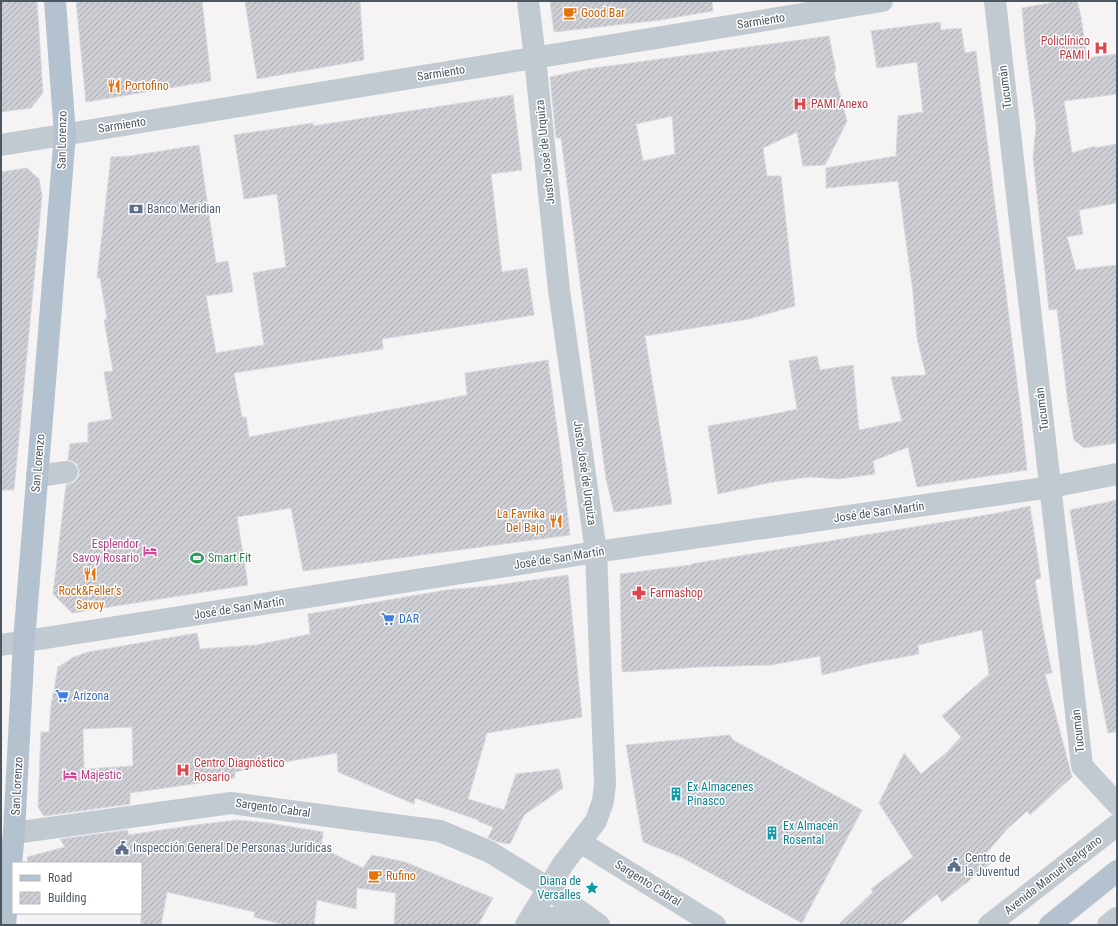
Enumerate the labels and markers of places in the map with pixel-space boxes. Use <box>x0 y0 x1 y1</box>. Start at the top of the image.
cafe icon: Good Bar <box>562 5 578 21</box>
place label: Good Bar <box>581 6 625 20</box>
place label: Policlínico PAMI I <box>1041 34 1090 62</box>
hospital icon: Policlínico PAMI I <box>1093 40 1109 56</box>
restaurant icon: Portofino <box>106 78 122 94</box>
place label: Portofino <box>125 79 169 93</box>
hospital icon: PAMI Anexo <box>792 96 808 112</box>
place label: PAMI Anexo <box>811 97 868 111</box>
bank icon: Banco Meridian <box>128 201 144 217</box>
place label: Banco Meridian <box>147 202 221 216</box>
place label: La Favrika Del Bajo <box>497 507 545 535</box>
restaurant icon: La Favrika Del Bajo <box>548 513 564 529</box>
place label: Esplendor Savoy Rosario <box>72 537 139 565</box>
hotel icon: Esplendor Savoy Rosario <box>142 543 158 559</box>
sports icon: Smart Fit <box>189 550 205 566</box>
place label: Smart Fit <box>208 551 252 565</box>
restaurant icon: Rock&Feller's Savoy <box>82 566 98 582</box>
place label: Rock&Feller's Savoy <box>58 584 122 612</box>
pharmacy icon: Farmashop <box>631 585 647 601</box>
place label: Farmashop <box>650 586 703 600</box>
supermarket icon: DAR <box>380 611 396 627</box>
place label: DAR <box>399 612 420 626</box>
supermarket icon: Arizona <box>54 688 70 704</box>
place label: Arizona <box>73 689 109 703</box>
place label: Centro Diagnóstico Rosario <box>194 756 285 784</box>
hospital icon: Centro Diagnóstico Rosario <box>175 762 191 778</box>
hotel icon: Majestic <box>62 767 78 783</box>
place label: Majestic <box>81 768 122 782</box>
place label: Ex Almacenes Pinasco <box>687 780 754 808</box>
building icon: Ex Almacenes Pinasco <box>668 786 684 802</box>
place label: Ex Almacén Rosental <box>783 819 839 847</box>
building icon: Ex Almacén Rosental <box>764 825 780 841</box>
public building icon: Inspección General De Personas Jurídicas <box>114 840 130 856</box>
place label: Inspección General De Personas Jurídicas <box>133 841 332 855</box>
place label: Centro de la Juventud <box>965 851 1020 879</box>
public building icon: Centro de la Juventud <box>946 857 962 873</box>
cafe icon: Rufino <box>367 868 383 884</box>
place label: Rufino <box>386 869 416 883</box>
place label: Diana de Versalles <box>537 874 581 902</box>
place icon: Diana de Versalles <box>584 880 600 896</box>

